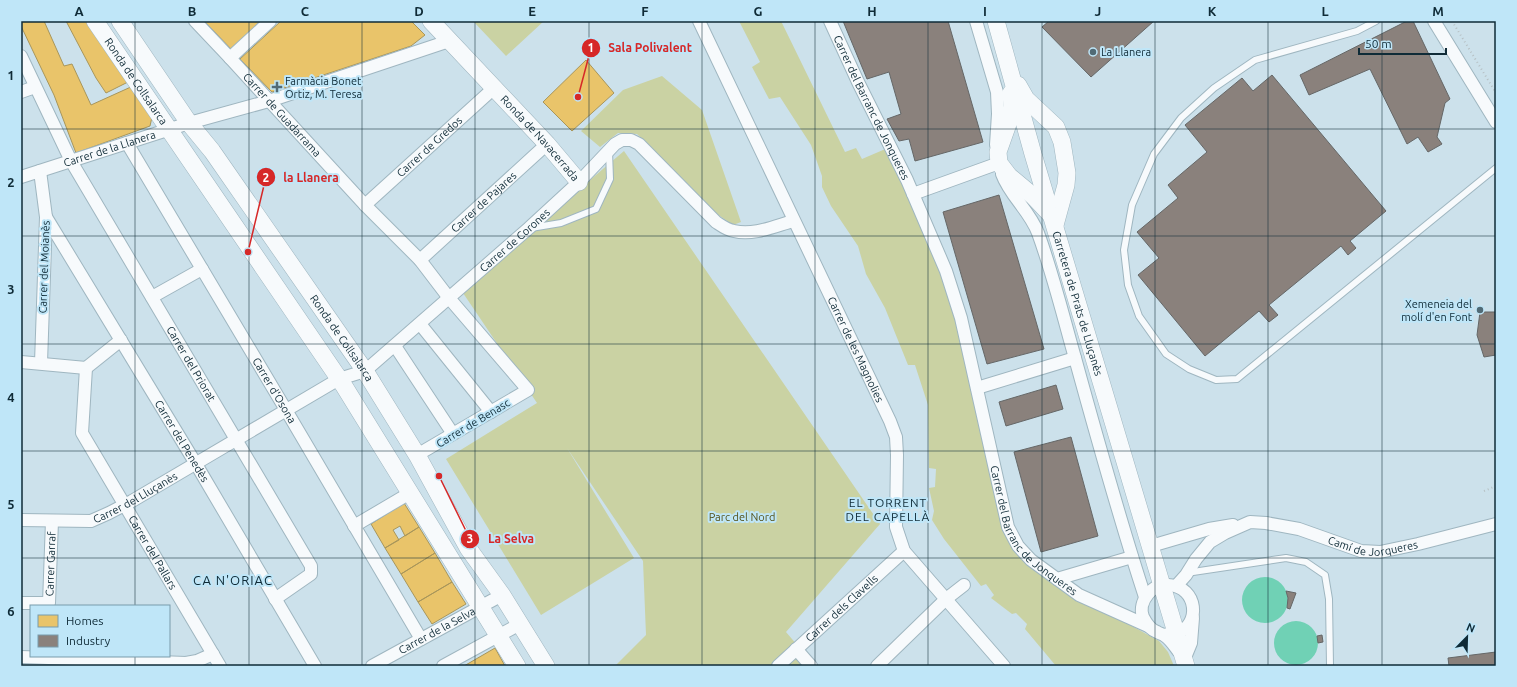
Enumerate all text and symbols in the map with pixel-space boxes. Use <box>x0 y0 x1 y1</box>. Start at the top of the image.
text: A <box>74 4 84 18</box>
text: B <box>188 4 197 18</box>
text: C <box>301 4 310 18</box>
text: D <box>414 4 424 18</box>
text: E <box>528 4 536 18</box>
text: F <box>641 4 649 18</box>
text: G <box>754 4 763 18</box>
text: H <box>867 4 877 18</box>
text: I <box>983 4 987 18</box>
text: J <box>1095 4 1101 18</box>
text: K <box>1208 4 1217 18</box>
text: L <box>1321 4 1329 18</box>
text: M <box>1432 4 1444 18</box>
scale bar <box>1359 30 1446 56</box>
street label: Carrer del Barranc de Jonqueres <box>831 33 912 182</box>
street label: Ronda de Collsalarca <box>102 36 170 127</box>
callout: Sala Polivalent <box>581 36 700 60</box>
text: 50 m <box>1365 37 1392 50</box>
text: 1 <box>588 41 594 54</box>
text: Sala Polivalent <box>608 41 692 54</box>
place label: La Llanera <box>1101 46 1151 58</box>
marker: La Llanera <box>1088 47 1098 57</box>
text: 1 <box>7 68 15 82</box>
street label: Carrer de Guadarrama <box>241 71 323 159</box>
place label: Farmàcia Bonet Ortiz, M. Teresa <box>285 75 362 100</box>
marker: Farmàcia Bonet Ortiz, M. Teresa <box>272 82 282 92</box>
street label: Ronda de Navacerrada <box>498 93 582 183</box>
street label: Carrer de Gredos <box>394 114 465 179</box>
street label: Carrer de la Llanera <box>62 128 157 169</box>
callout: la Llanera <box>256 165 347 189</box>
street label: Carrer de Pajares <box>448 169 519 235</box>
text: 2 <box>263 171 270 184</box>
text: la Llanera <box>283 171 339 184</box>
text: 2 <box>7 175 15 189</box>
street label: Carrer de Corones <box>477 206 552 274</box>
street label: Carrer del Moianès <box>36 220 52 314</box>
street label: Carretera de Prats de Lluçanès <box>1050 230 1105 377</box>
text: 3 <box>7 282 15 296</box>
street label: Ronda de Collsalarca <box>308 293 376 383</box>
street label: Carrer de les Magnolies <box>826 295 886 404</box>
place label: Xemeneia del molí d'en Font <box>1401 298 1473 323</box>
marker: Xemeneia del molí d'en Font <box>1475 305 1485 315</box>
street label: Carrer del Priorat <box>164 324 218 404</box>
street label: Carrer d'Osona <box>250 355 298 425</box>
text: 4 <box>7 390 15 404</box>
street label: Carrer de Benasc <box>434 396 512 450</box>
street label: Carrer del Penedès <box>153 398 211 484</box>
street label: Carrer del Barranc de Jonqueres <box>988 464 1080 598</box>
street label: Carrer del Lluçanès <box>91 470 180 525</box>
district label: EL TORRENT DEL CAPELLÀ <box>846 496 930 523</box>
text: 5 <box>7 497 15 511</box>
park label: Parc del Nord <box>709 511 775 523</box>
street label: Carrer del Pallars <box>126 513 179 592</box>
callout: La Selva <box>460 527 542 551</box>
street label: Carrer Garraf <box>43 531 58 597</box>
text: 3 <box>467 532 473 545</box>
text: La Selva <box>488 532 534 545</box>
street label: Camí de Jorqueres <box>1326 534 1419 558</box>
street label: Carrer dels Clavells <box>803 572 880 644</box>
district label: CA N'ORIAC <box>193 573 273 587</box>
text: 6 <box>7 604 15 618</box>
legend <box>30 605 170 657</box>
street label: Carrer de la Selva <box>397 605 477 656</box>
text: Homes <box>66 614 104 627</box>
north arrow <box>1447 617 1487 657</box>
text: N <box>1465 621 1477 635</box>
text: Industry <box>66 634 111 647</box>

